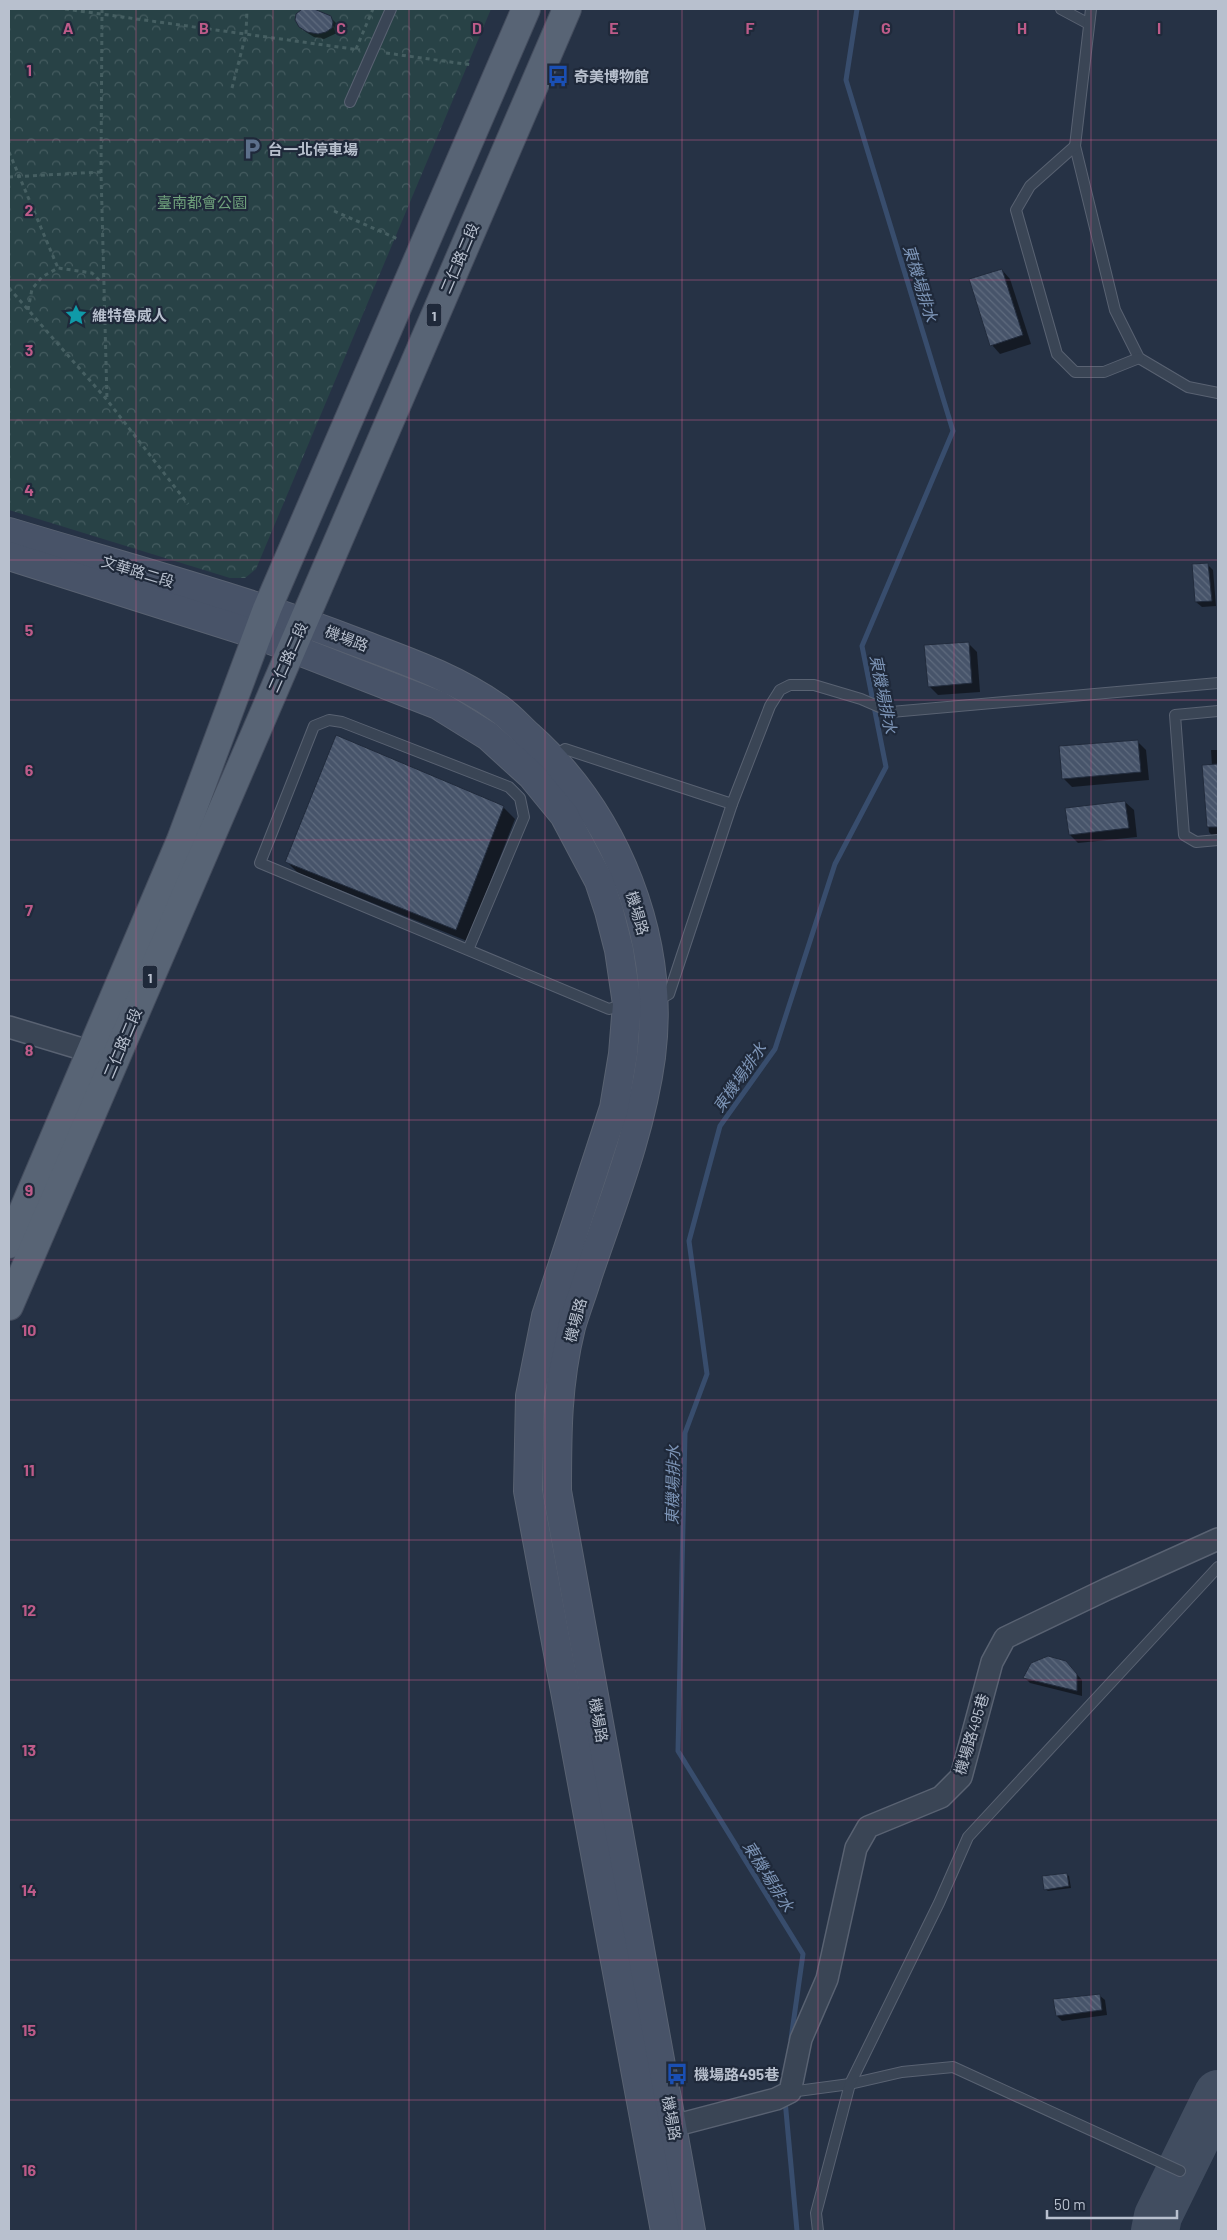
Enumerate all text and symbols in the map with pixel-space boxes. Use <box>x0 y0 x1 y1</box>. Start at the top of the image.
text: A <box>63 18 74 37</box>
text: B <box>199 18 209 37</box>
text: C <box>336 18 346 37</box>
text: D <box>472 18 482 37</box>
text: E <box>609 18 619 37</box>
text: F <box>746 18 755 37</box>
text: G <box>881 18 891 37</box>
text: H <box>1017 18 1027 37</box>
text: I <box>1157 18 1161 37</box>
text: 1 <box>26 60 32 79</box>
bus stop icon: 奇美博物館 <box>545 63 571 89</box>
place label: 奇美博物館 <box>574 67 649 85</box>
parking icon: 台一北停車場 <box>239 136 265 162</box>
place label: 台一北停車場 <box>268 140 358 158</box>
park label: 臺南都會公園 <box>157 193 247 211</box>
text: 2 <box>25 200 34 219</box>
street label: 二仁路二段 <box>436 220 482 296</box>
water label: 東機場排水 <box>900 242 942 325</box>
place icon: 維特魯威人 <box>63 302 89 328</box>
road number: 1 <box>426 304 442 326</box>
place label: 維特魯威人 <box>92 306 167 324</box>
text: 3 <box>25 340 33 359</box>
text: 4 <box>24 480 34 499</box>
street label: 文華路二段 <box>99 551 177 591</box>
street label: 二仁路二段 <box>264 619 310 695</box>
text: 5 <box>25 620 34 639</box>
street label: 機場路 <box>323 622 371 654</box>
water label: 東機場排水 <box>867 653 901 736</box>
text: 6 <box>25 760 34 779</box>
street label: 機場路 <box>623 889 653 937</box>
text: 7 <box>25 900 33 919</box>
road number: 1 <box>142 966 158 989</box>
street label: 二仁路二段 <box>99 1005 145 1081</box>
water label: 東機場排水 <box>708 1038 770 1115</box>
text: 8 <box>25 1040 34 1059</box>
text: 9 <box>25 1180 33 1199</box>
street label: 機場路 <box>560 1296 590 1344</box>
text: 10 <box>22 1320 36 1339</box>
water label: 東機場排水 <box>662 1444 682 1525</box>
text: 11 <box>23 1460 35 1479</box>
text: 12 <box>22 1600 36 1619</box>
street label: 機場路495巷 <box>950 1691 992 1777</box>
street label: 機場路 <box>586 1696 612 1744</box>
text: 13 <box>22 1740 36 1759</box>
water label: 東機場排水 <box>740 1837 799 1916</box>
text: 14 <box>21 1880 37 1899</box>
text: 15 <box>22 2020 37 2039</box>
bus stop icon: 機場路495巷 <box>664 2061 690 2087</box>
place label: 機場路495巷 <box>694 2065 779 2083</box>
street label: 機場路 <box>659 2094 685 2142</box>
text: 16 <box>22 2160 37 2179</box>
scale bar <box>1047 2188 1177 2220</box>
text: 50 m <box>1054 2195 1086 2213</box>

